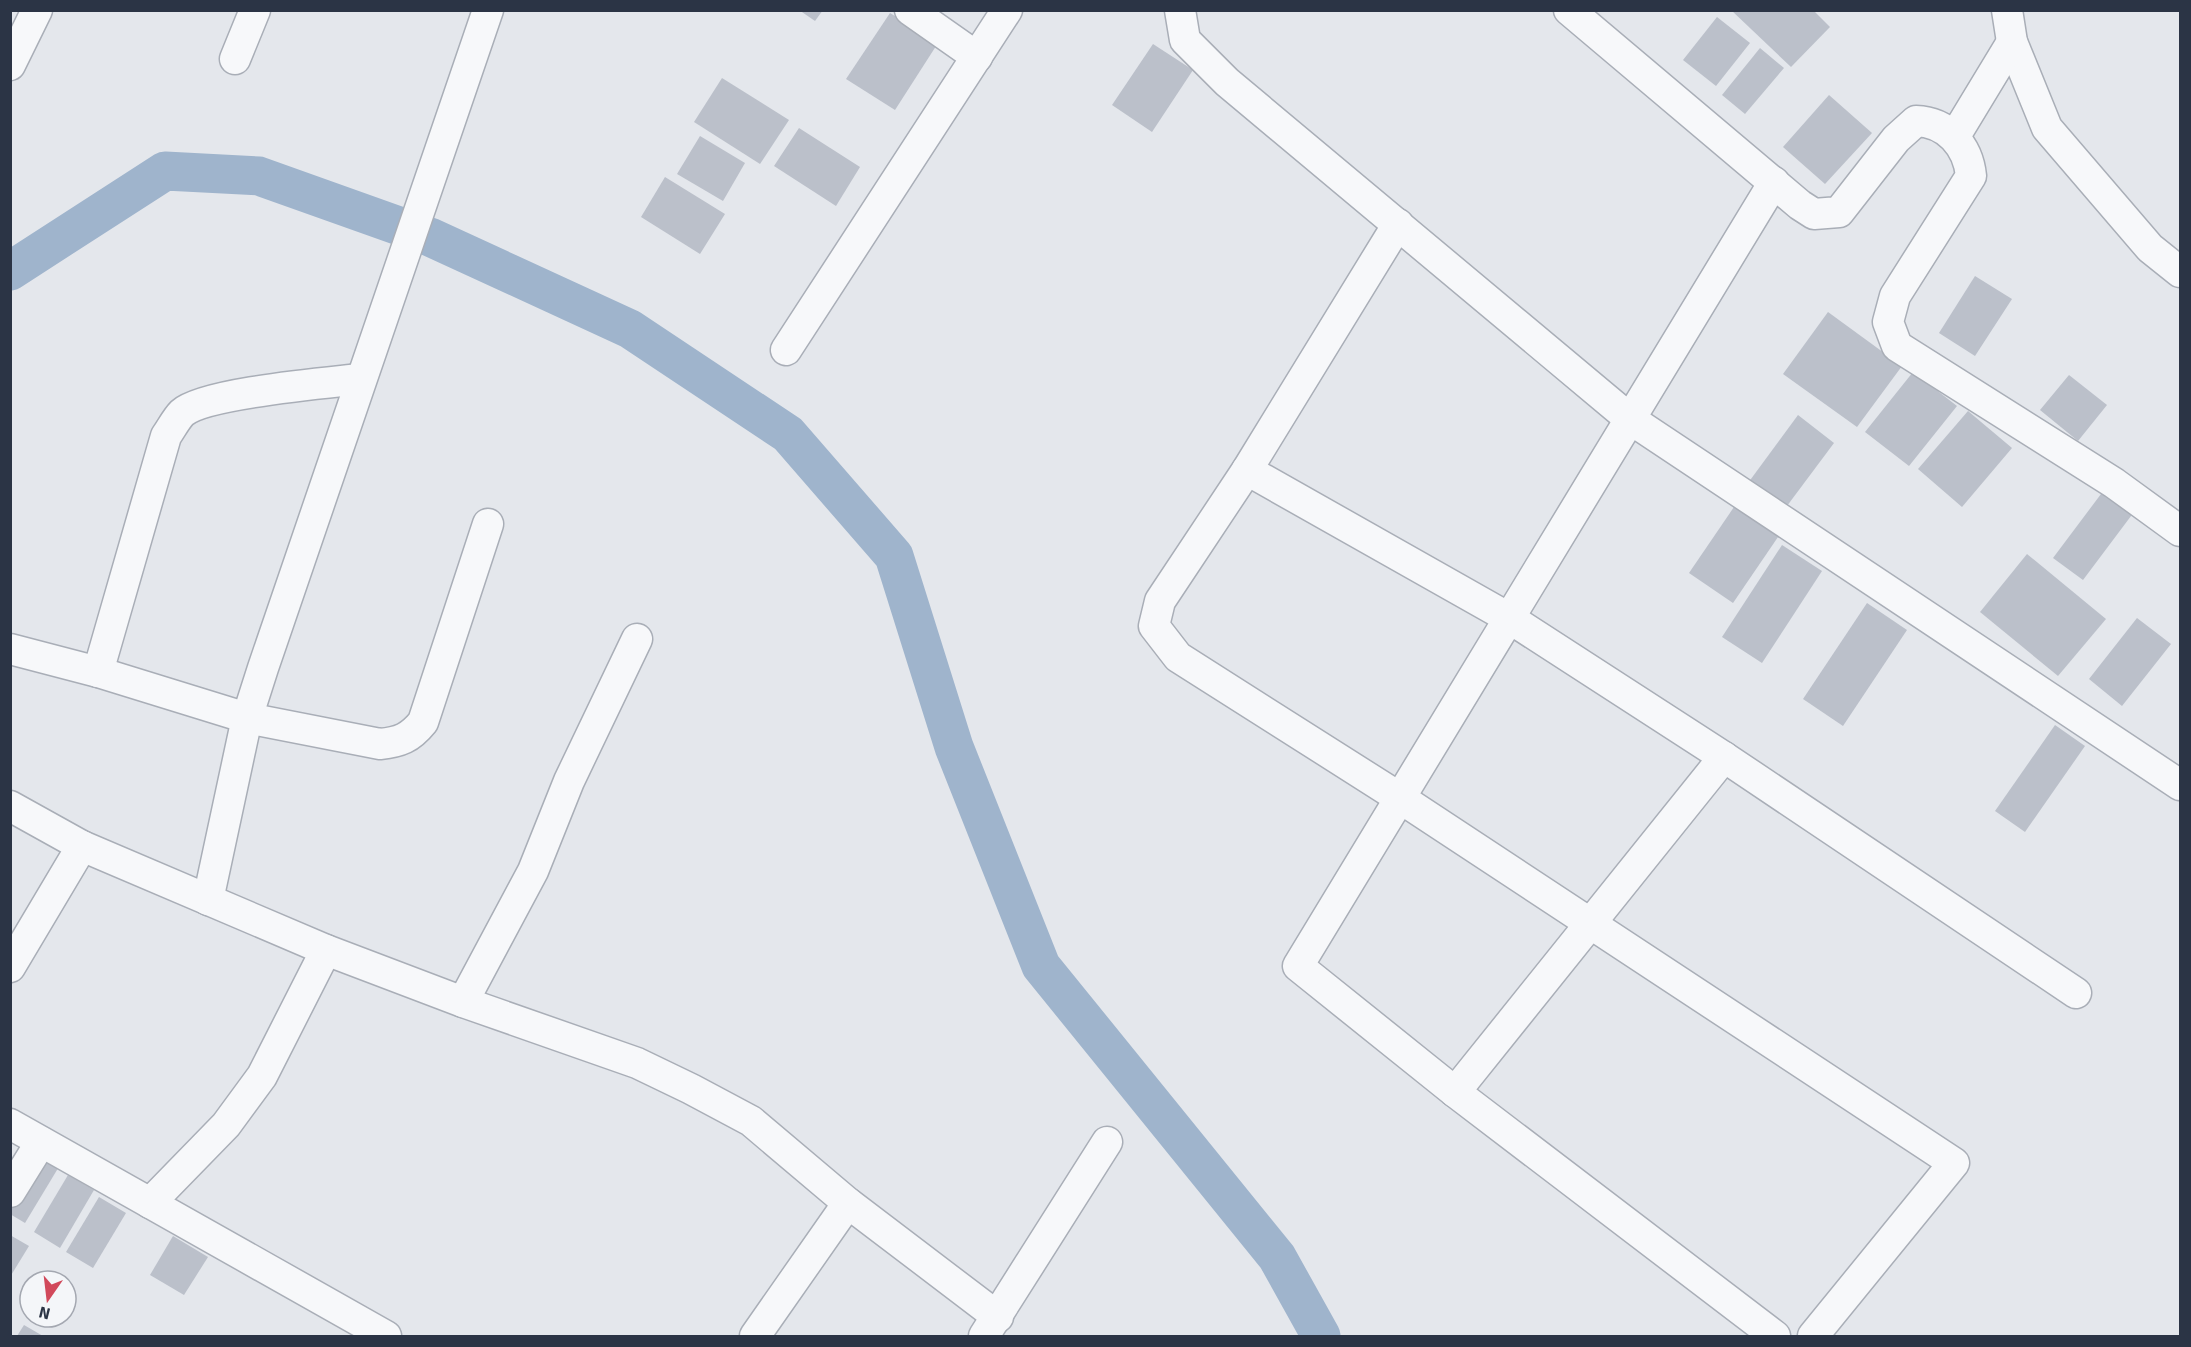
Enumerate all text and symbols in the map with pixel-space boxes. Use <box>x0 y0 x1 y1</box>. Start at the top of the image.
north arrow <box>18 1269 78 1329</box>
text: N <box>37 1302 52 1324</box>

